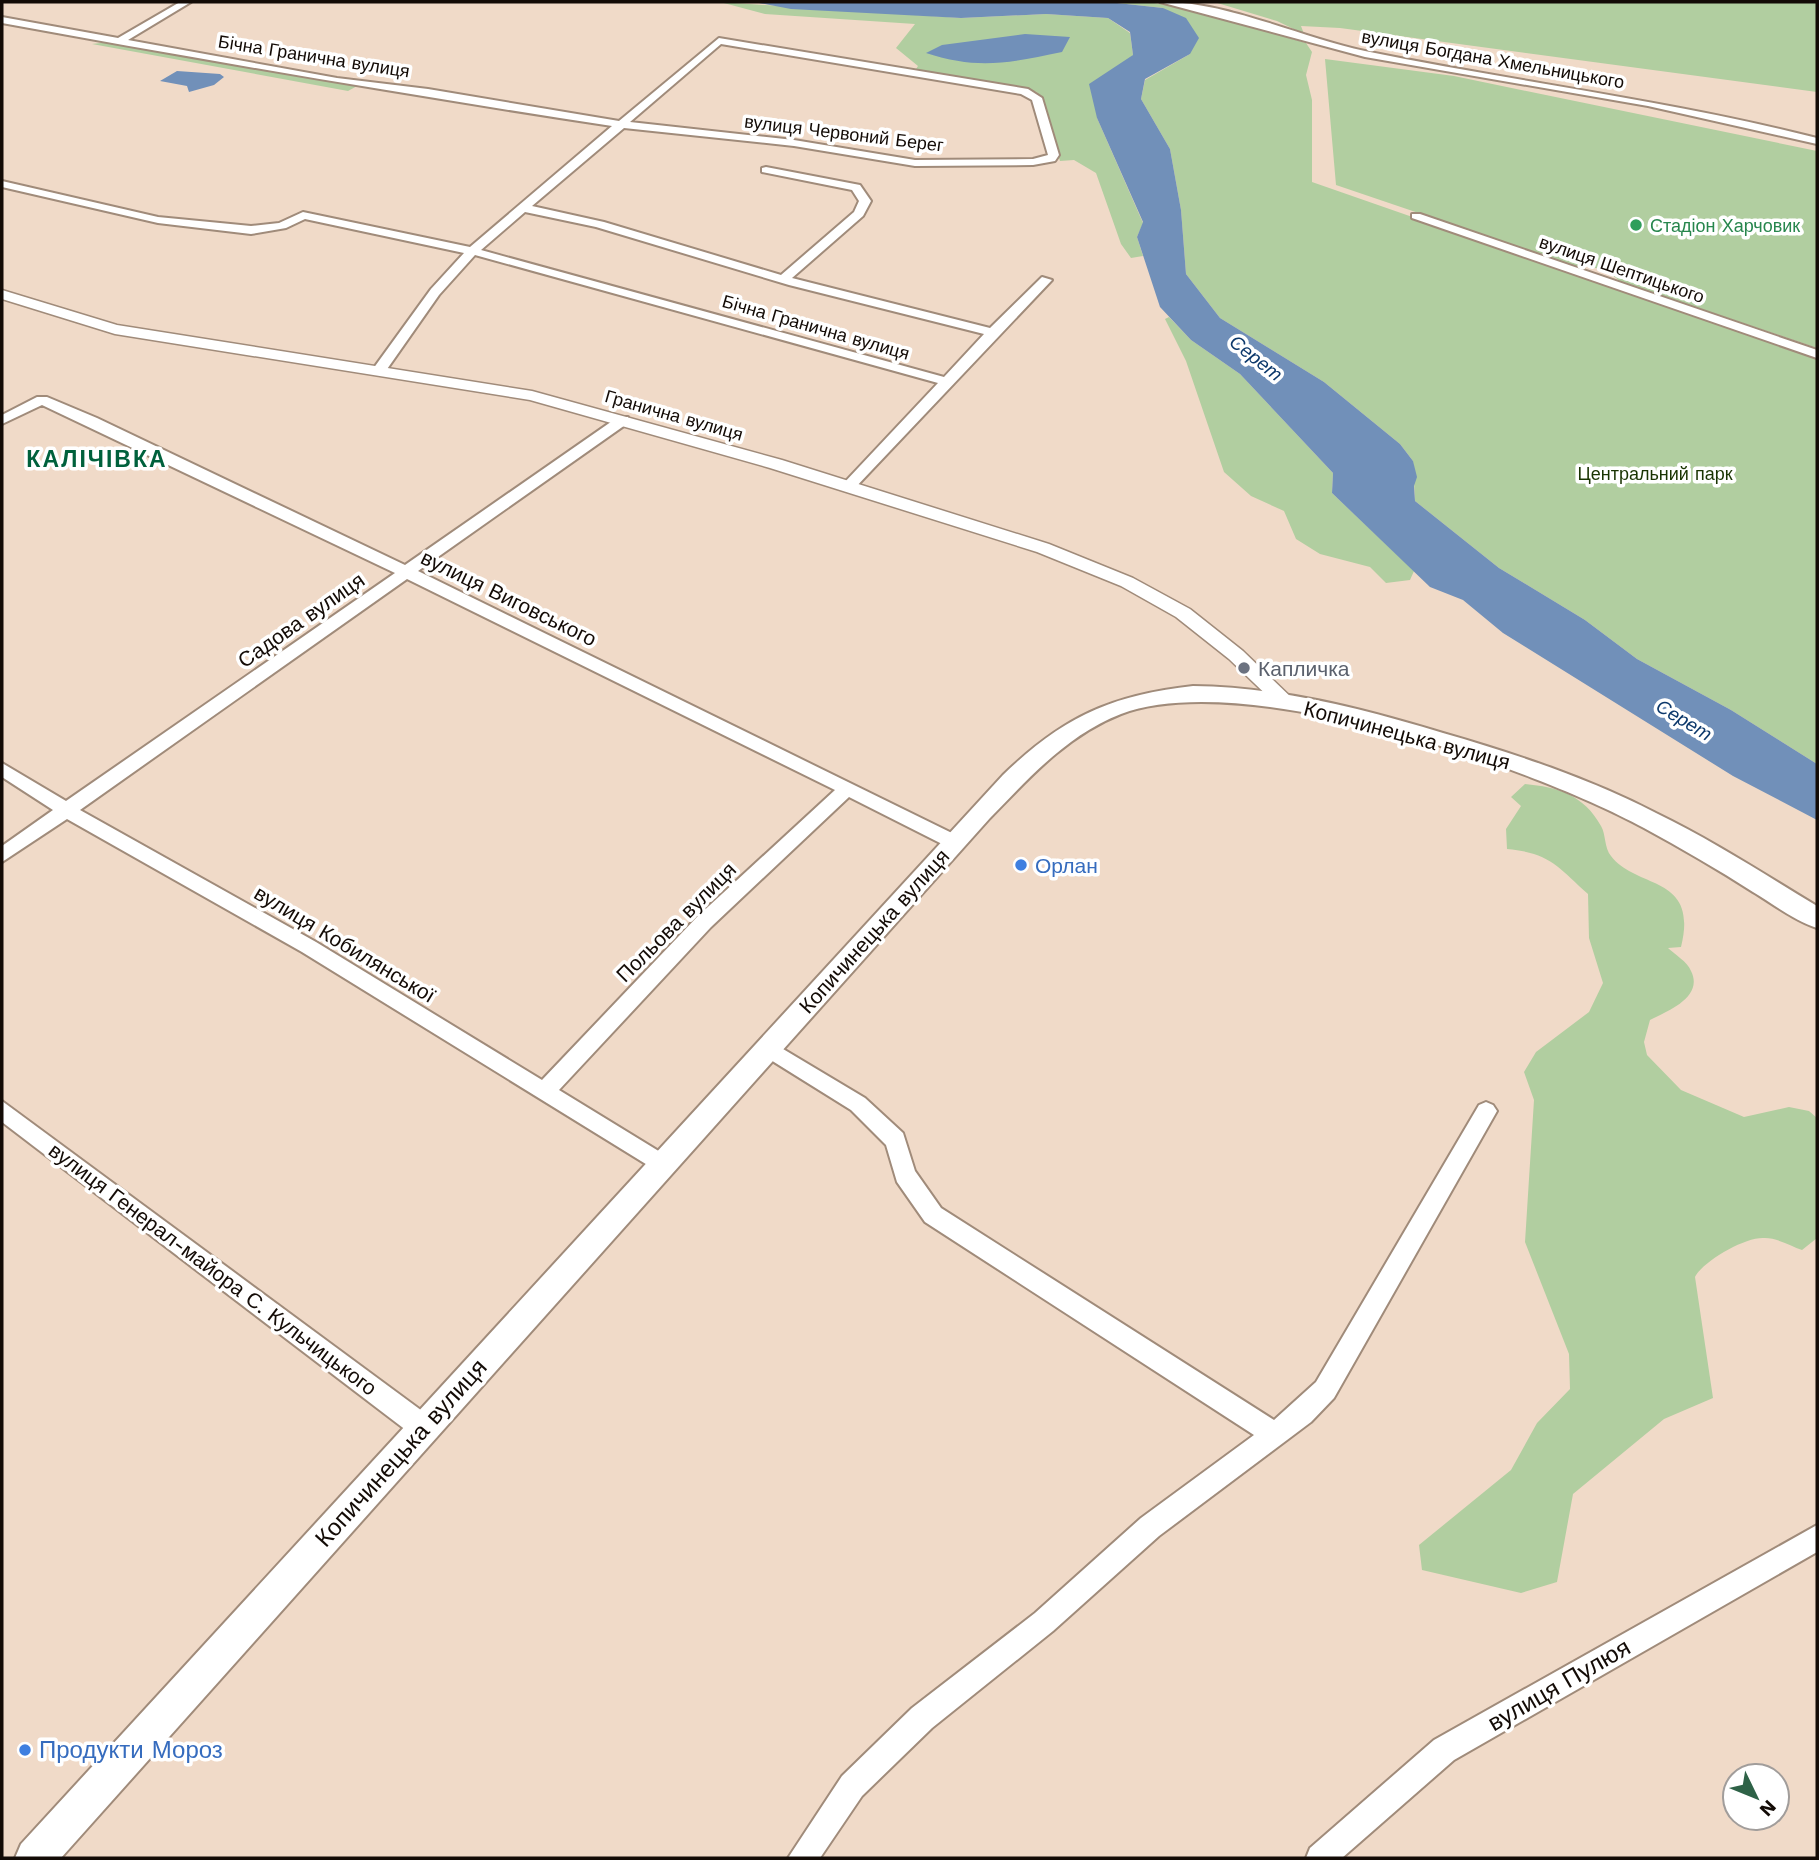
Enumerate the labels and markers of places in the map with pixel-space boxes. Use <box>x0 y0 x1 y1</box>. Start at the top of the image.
place label: Стадіон Харчовик <box>1650 215 1800 236</box>
marker: Стадіон Харчовик <box>1628 217 1644 233</box>
place label: Капличка <box>1258 656 1350 681</box>
marker: Капличка <box>1236 660 1252 676</box>
place label: Орлан <box>1035 853 1098 878</box>
marker: Орлан <box>1013 857 1029 873</box>
place label: Продукти Мороз <box>39 1736 223 1764</box>
marker: Продукти Мороз <box>17 1742 33 1758</box>

